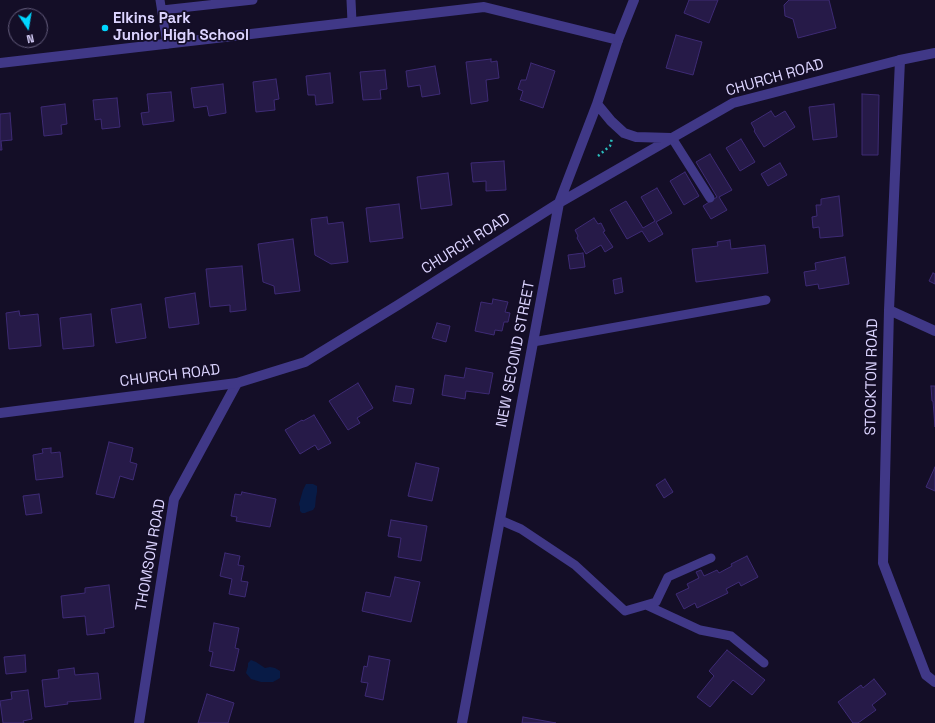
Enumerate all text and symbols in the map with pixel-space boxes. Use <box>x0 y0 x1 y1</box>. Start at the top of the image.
north arrow <box>8 8 48 48</box>
place label: Elkins Park Junior High School <box>113 10 249 45</box>
marker: Elkins Park Junior High School <box>100 23 110 33</box>
text: N <box>25 31 35 46</box>
street label: CHURCH ROAD <box>724 55 826 101</box>
street label: CHURCH ROAD <box>418 210 514 278</box>
street label: NEW SECOND STREET <box>493 279 539 429</box>
street label: STOCKTON ROAD <box>862 318 882 436</box>
street label: CHURCH ROAD <box>119 361 221 391</box>
street label: THOMSON ROAD <box>132 498 170 612</box>

